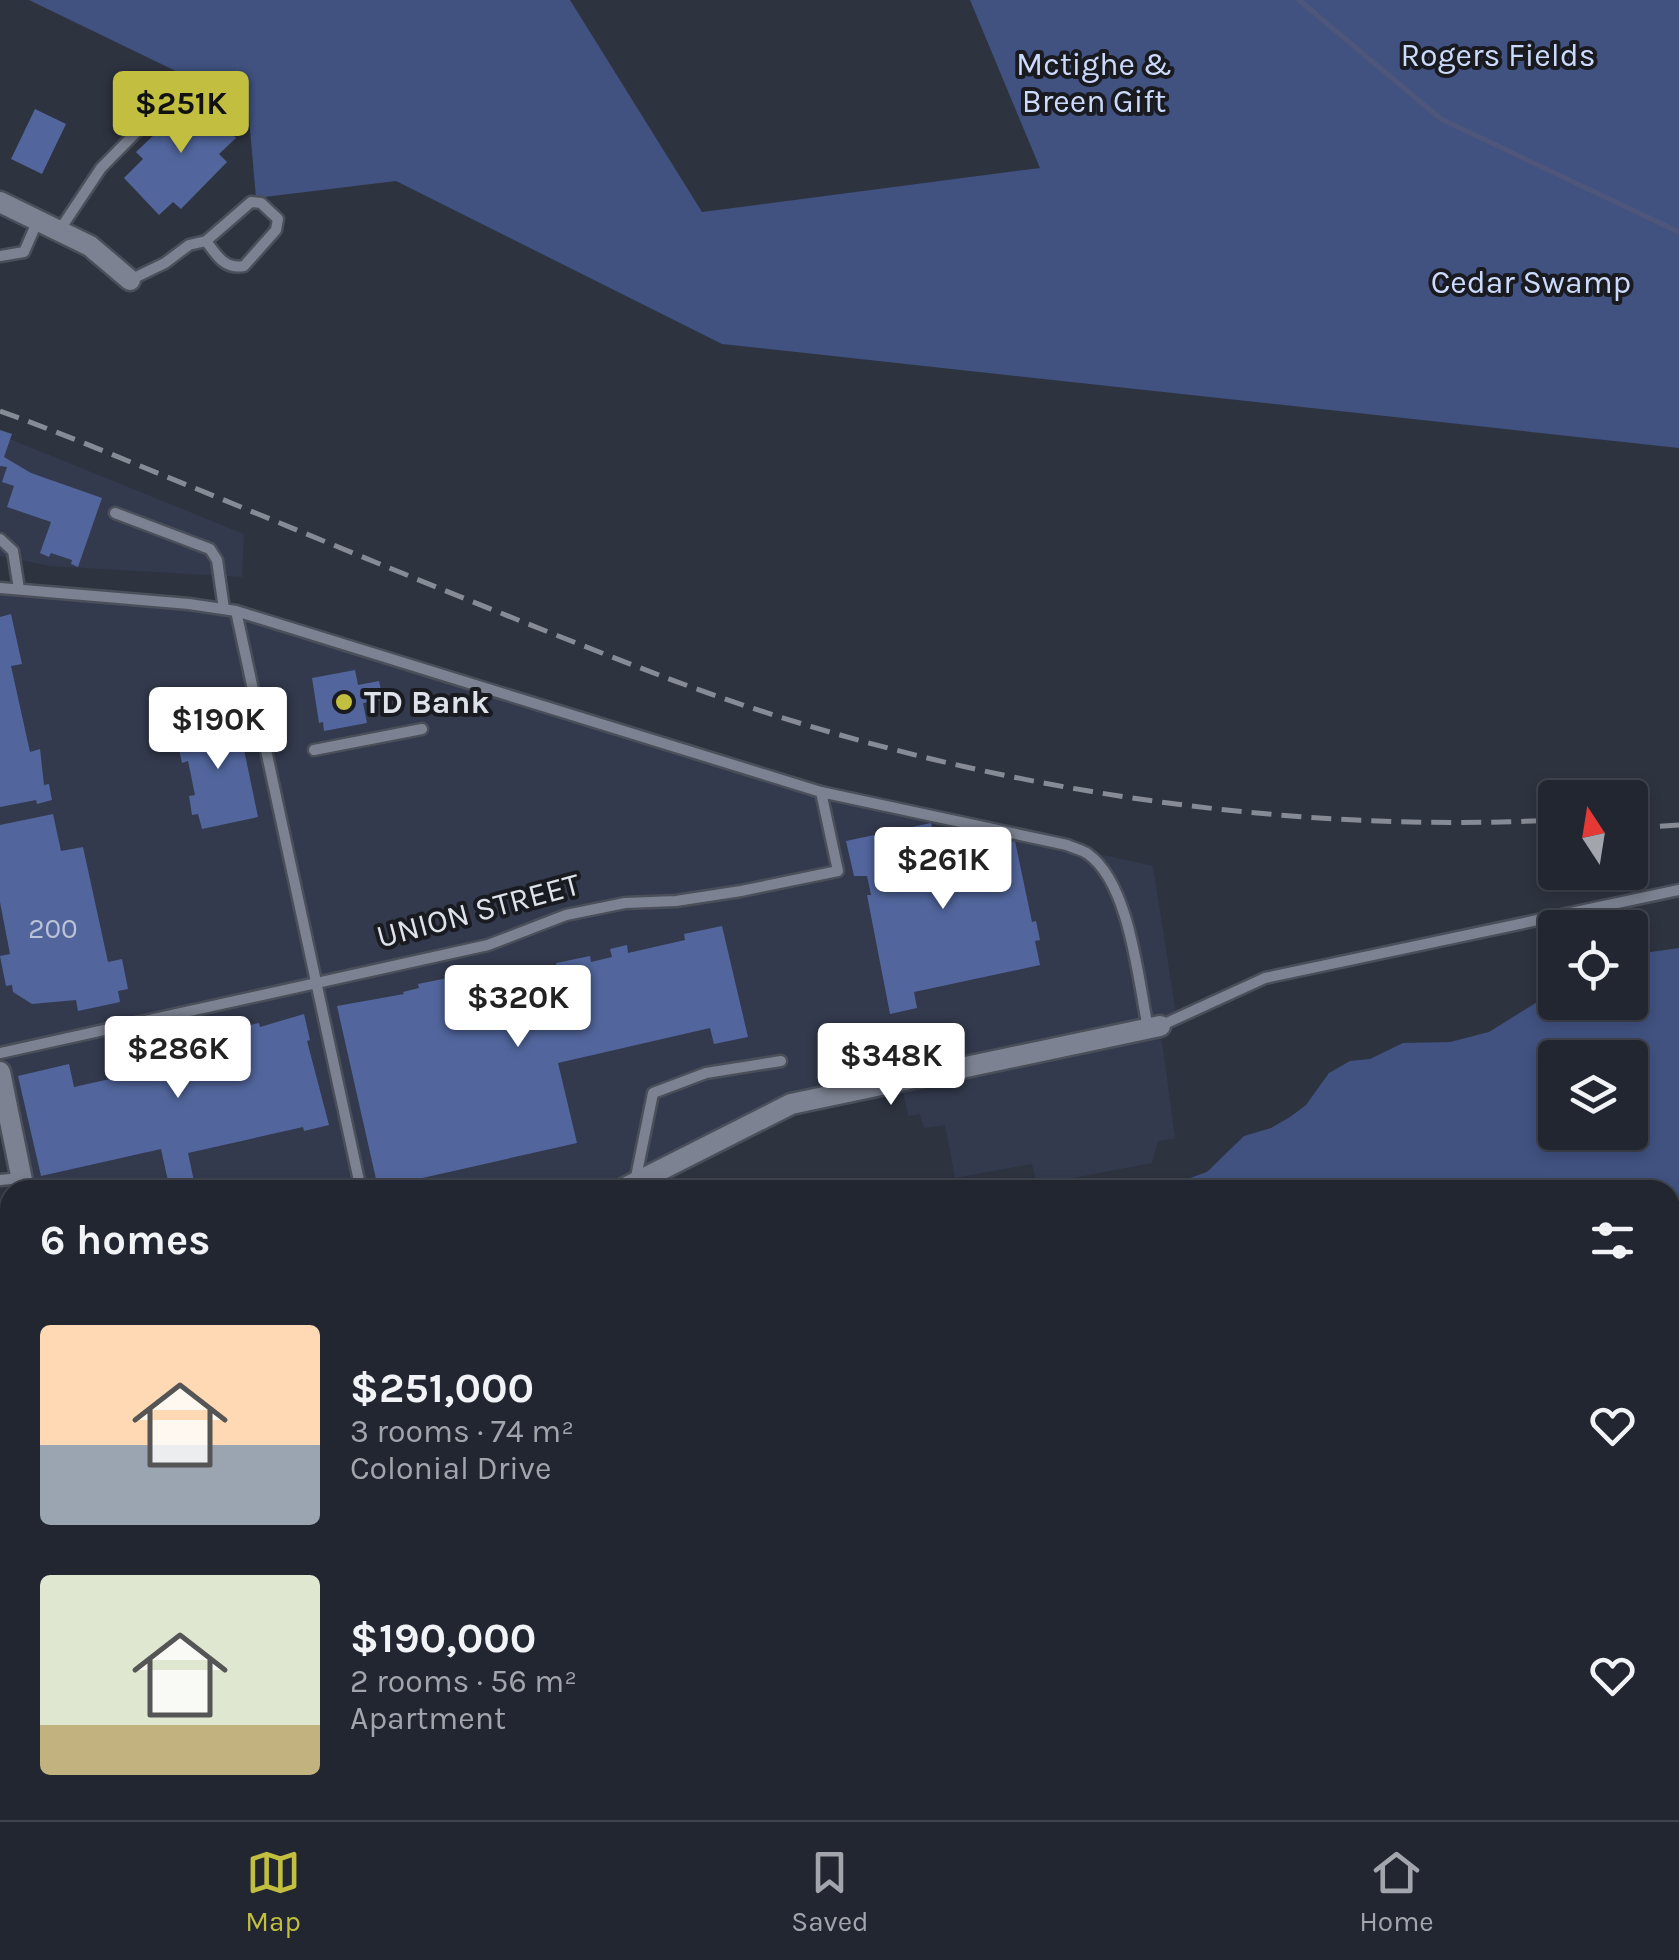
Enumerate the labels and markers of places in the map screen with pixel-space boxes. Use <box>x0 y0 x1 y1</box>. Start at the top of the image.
pin: $251K <box>111 71 251 156</box>
place label: TD Bank <box>364 684 489 721</box>
pin: $190K <box>148 687 288 772</box>
marker: TD Bank <box>333 691 355 713</box>
pin: $261K <box>873 827 1013 912</box>
pin: $320K <box>448 965 588 1050</box>
pin: $286K <box>108 1016 248 1101</box>
pin: $348K <box>821 1023 961 1108</box>

